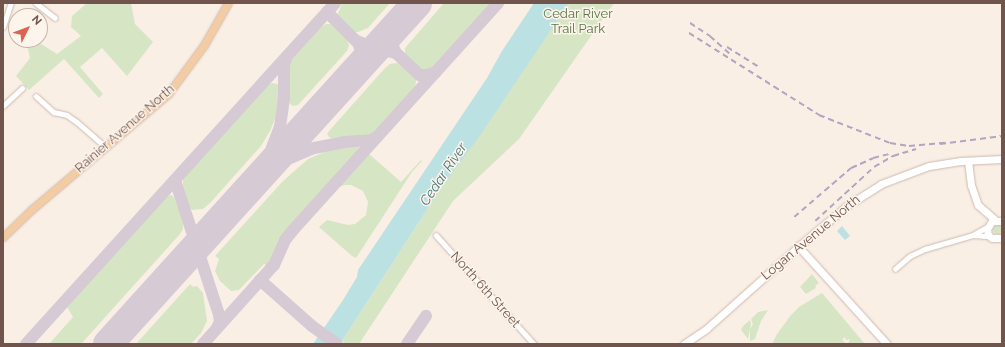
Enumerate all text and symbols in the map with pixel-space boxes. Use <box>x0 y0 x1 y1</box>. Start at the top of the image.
park label: Cedar River Trail Park <box>543 7 613 38</box>
north arrow <box>8 8 48 48</box>
text: N <box>29 13 44 28</box>
street label: Rainier Avenue North <box>72 81 178 177</box>
water label: Cedar River <box>416 139 470 209</box>
street label: Logan Avenue North <box>758 192 864 284</box>
street label: North 6th Street <box>447 249 523 331</box>

